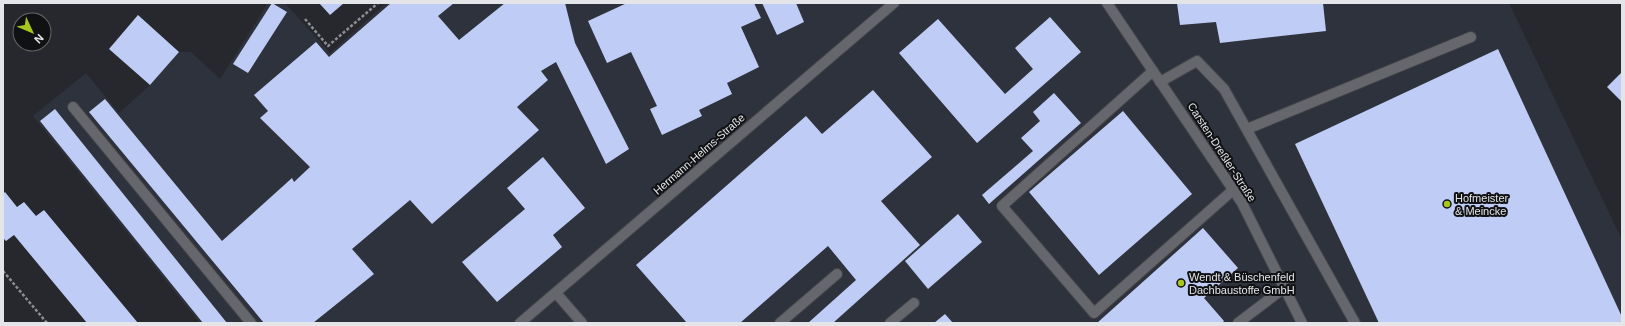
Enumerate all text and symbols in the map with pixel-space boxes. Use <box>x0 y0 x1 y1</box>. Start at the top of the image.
north arrow <box>12 12 52 52</box>
text: N <box>32 32 46 46</box>
street label: Carsten-Dreßler-Straße <box>1186 100 1258 204</box>
street label: Hermann-Helms-Straße <box>651 111 747 197</box>
place label: Hofmeister & Meincke <box>1455 192 1509 217</box>
marker: Hofmeister & Meincke <box>1442 199 1452 209</box>
place label: Wendt & Büschenfeld Dachbaustoffe GmbH <box>1189 271 1295 296</box>
marker: Wendt & Büschenfeld Dachbaustoffe GmbH <box>1176 278 1186 288</box>

